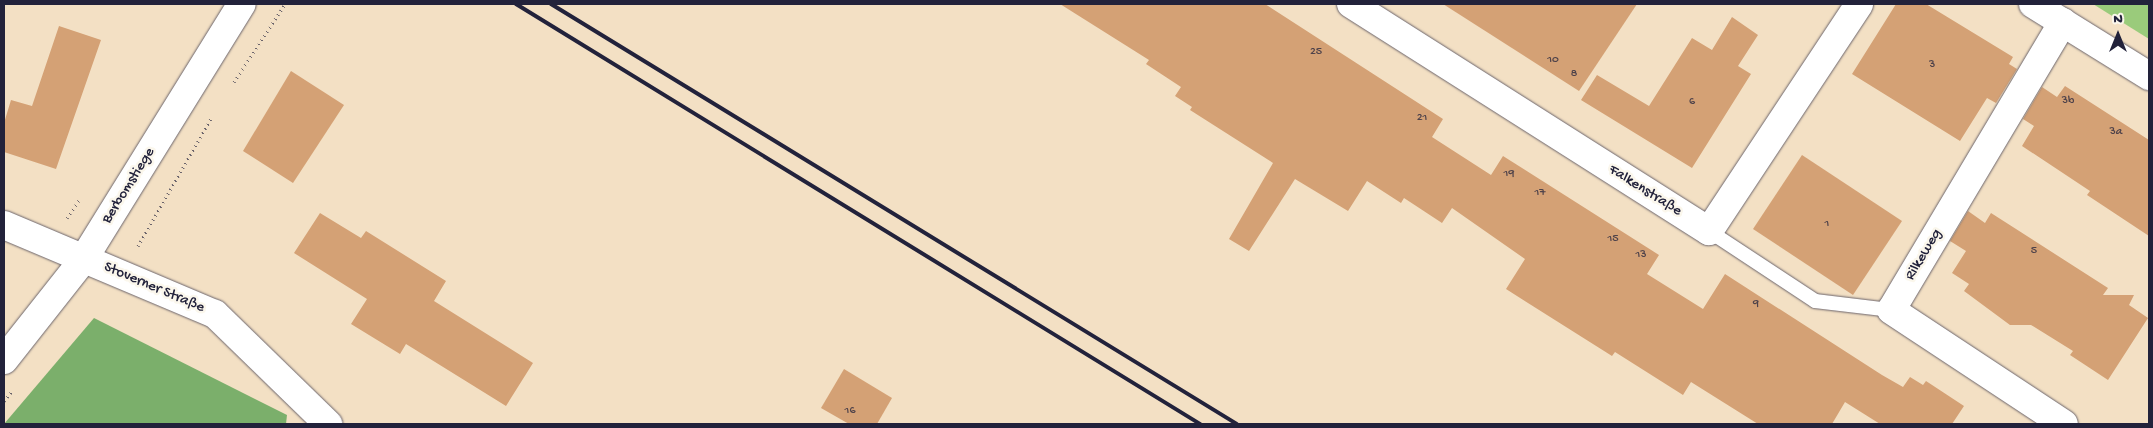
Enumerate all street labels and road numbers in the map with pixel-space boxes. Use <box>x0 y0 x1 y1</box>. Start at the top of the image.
street label: Berbomstiege <box>99 145 159 227</box>
street label: Falkenstraße <box>1605 161 1685 221</box>
street label: Rilkeweg <box>1902 226 1946 284</box>
street label: Stoverner Straße <box>101 259 207 317</box>

